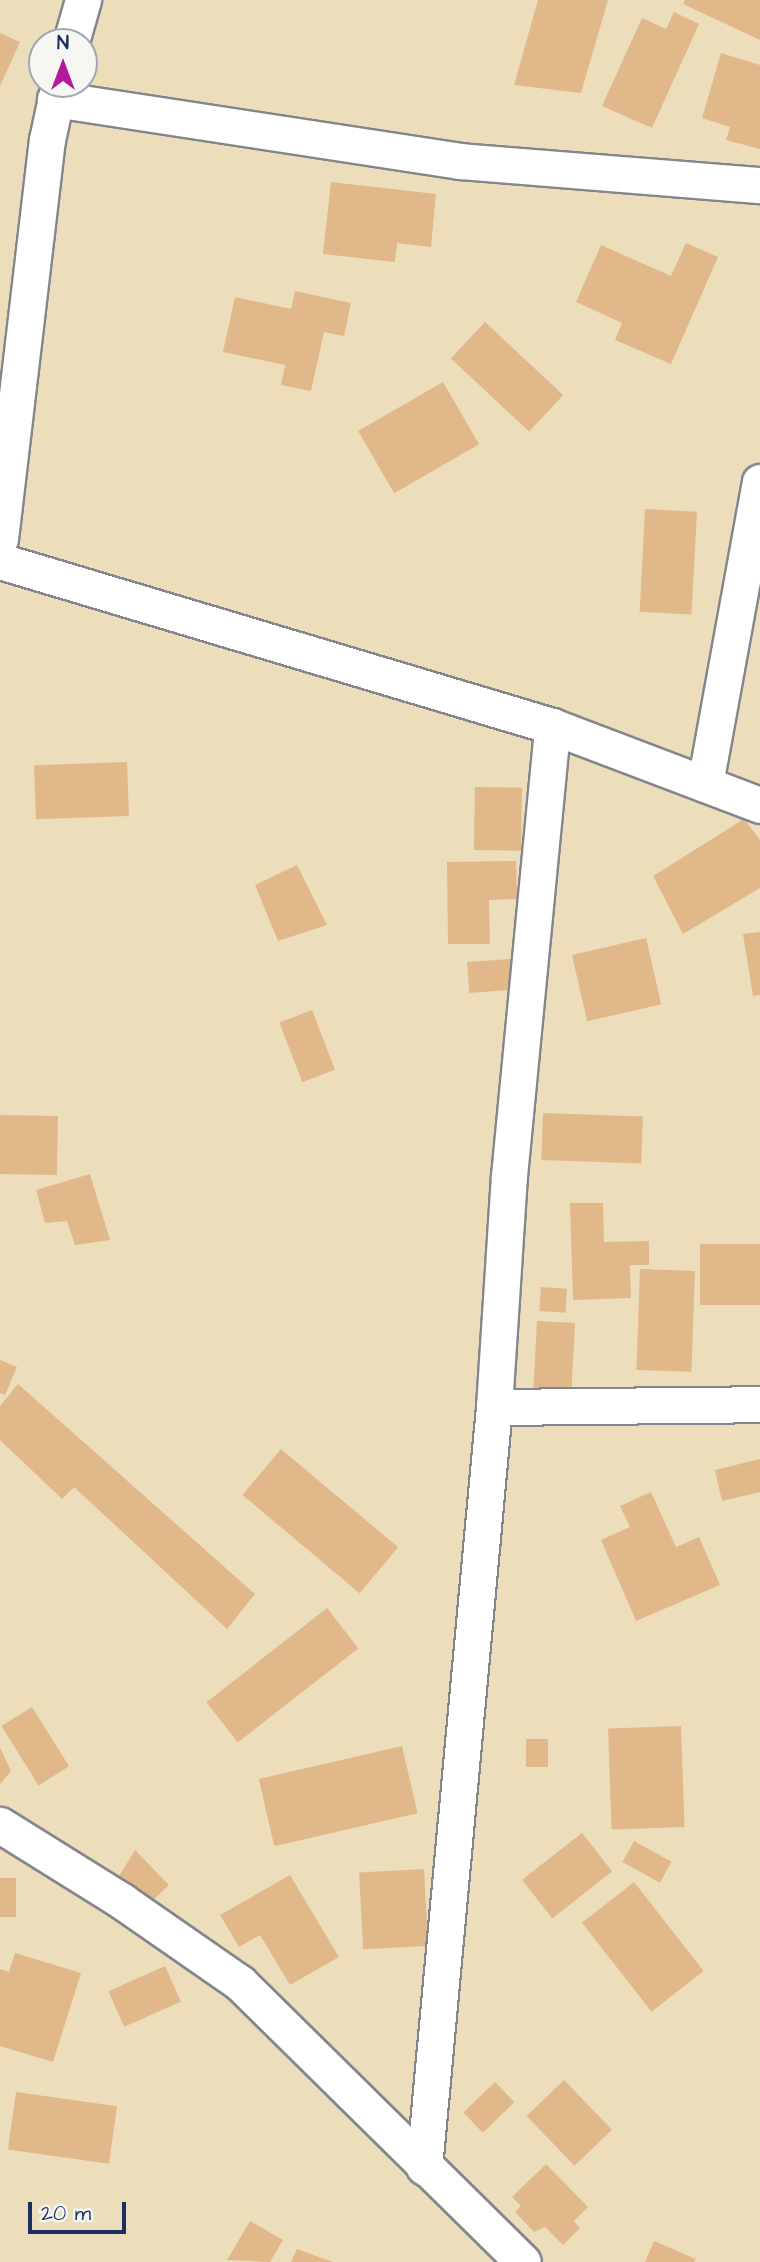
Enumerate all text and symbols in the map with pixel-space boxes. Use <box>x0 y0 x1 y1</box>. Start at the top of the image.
north arrow <box>28 28 98 98</box>
text: N <box>57 30 69 57</box>
scale bar <box>32 2188 130 2232</box>
text: 20 m <box>41 2199 91 2228</box>

